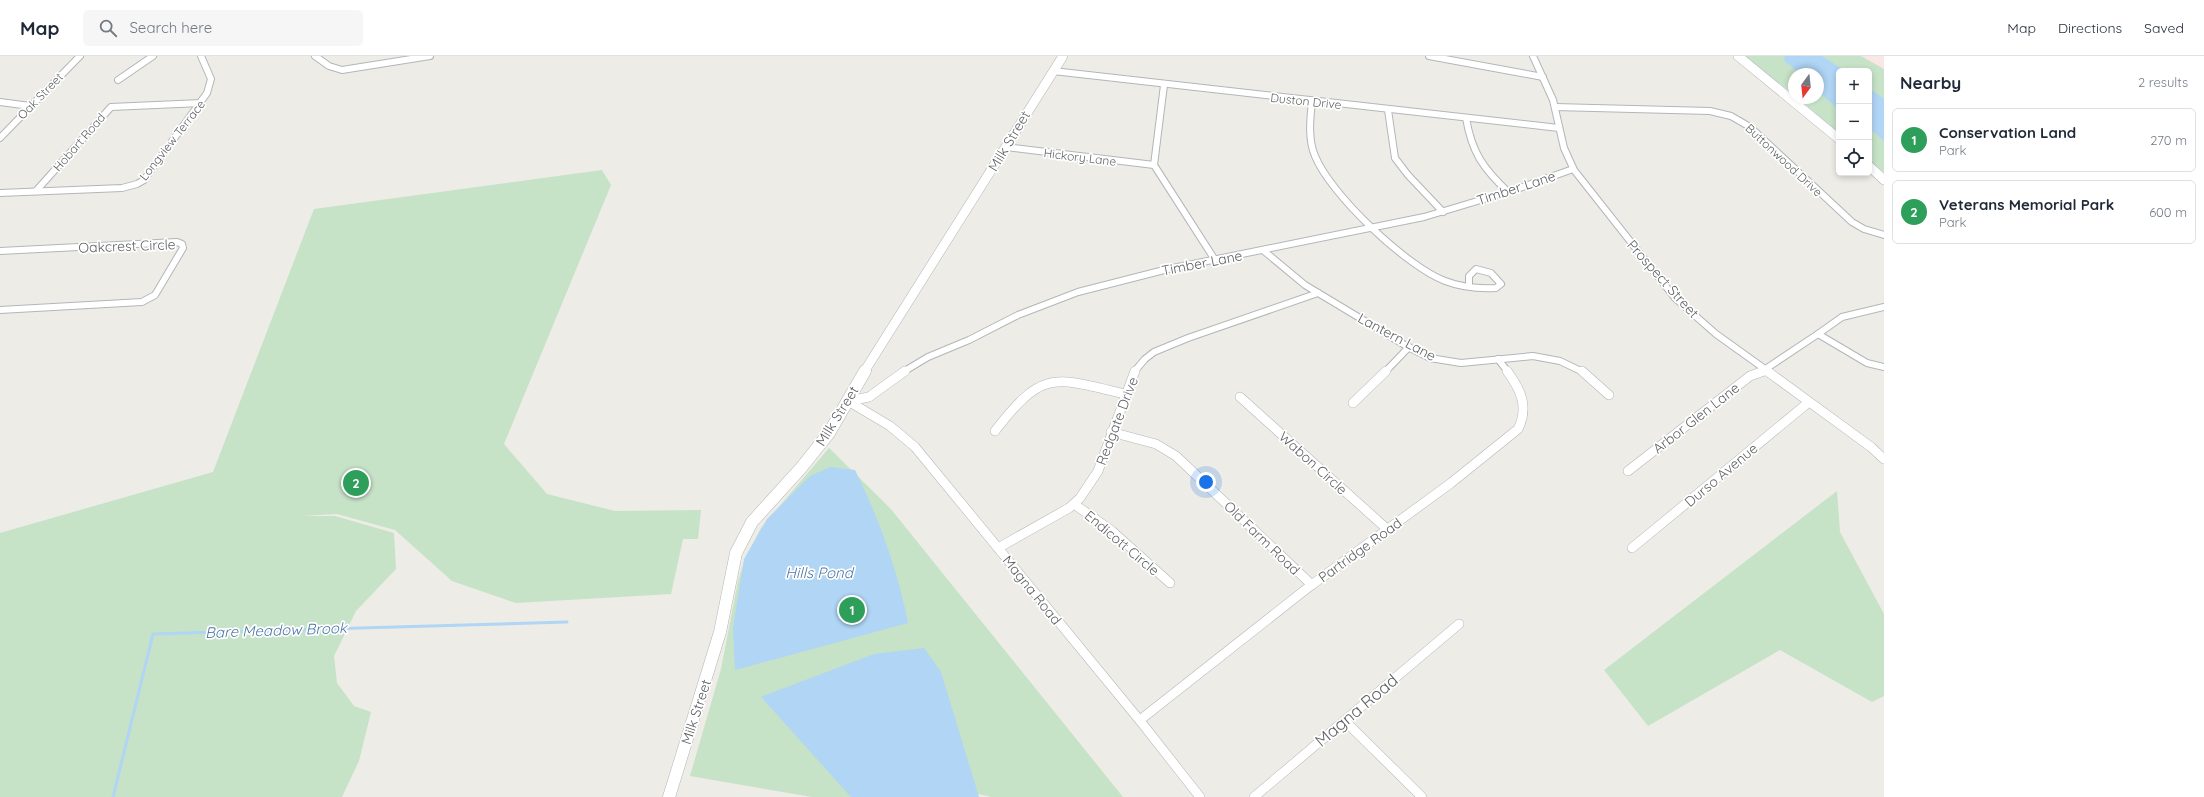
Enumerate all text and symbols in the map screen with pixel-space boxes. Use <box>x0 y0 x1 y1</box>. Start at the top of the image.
search box <box>83 10 363 46</box>
text: Map <box>20 16 59 40</box>
icon: search <box>97 17 119 39</box>
text: Search here <box>129 18 212 37</box>
text: Map <box>2007 19 2036 37</box>
text: Directions <box>2058 19 2122 37</box>
text: Saved <box>2144 19 2184 37</box>
north arrow <box>1788 68 1824 104</box>
map controls <box>1836 68 1872 176</box>
button: + <box>1836 68 1872 104</box>
street label: Oak Street <box>14 70 66 122</box>
text: Nearby <box>1900 72 1961 93</box>
text: 2 results <box>2138 74 2188 90</box>
street label: Duston Drive <box>1270 90 1343 112</box>
street label: Longview Terrace <box>136 97 208 183</box>
button: − <box>1836 104 1872 140</box>
street label: Milk Street <box>984 107 1034 175</box>
street label: Hobart Road <box>50 110 108 174</box>
street label: Buttonwood Drive <box>1742 120 1826 200</box>
text: Conservation Land <box>1939 123 2076 142</box>
text: 1 <box>1911 132 1917 148</box>
text: 270 m <box>2150 132 2187 148</box>
button: locate <box>1836 140 1872 176</box>
text: Park <box>1939 142 1967 158</box>
street label: Hickory Lane <box>1043 145 1117 169</box>
street label: Timber Lane <box>1474 167 1558 209</box>
text: Veterans Memorial Park <box>1939 195 2114 214</box>
text: 2 <box>1910 204 1918 220</box>
text: 600 m <box>2149 204 2187 220</box>
text: Park <box>1939 214 1967 230</box>
street label: Oakcrest Circle <box>78 235 176 257</box>
street label: Prospect Street <box>1623 236 1703 322</box>
street label: Timber Lane <box>1160 246 1244 280</box>
street label: Lantern Lane <box>1355 309 1439 365</box>
street label: Redgate Drive <box>1092 374 1142 468</box>
street label: Arbor Glen Lane <box>1649 378 1743 457</box>
street label: Milk Street <box>812 382 863 449</box>
street label: Wabon Circle <box>1275 427 1351 499</box>
street label: Durso Avenue <box>1681 439 1761 511</box>
pin: 2 <box>343 468 369 498</box>
your location <box>1196 472 1216 492</box>
street label: Old Farm Road <box>1220 497 1304 579</box>
street label: Endicott Circle <box>1081 507 1163 580</box>
street label: Partridge Road <box>1315 514 1405 586</box>
street label: Magna Road <box>999 552 1065 628</box>
water label: Hills Pond <box>785 563 855 582</box>
pin: 1 <box>839 595 865 625</box>
water label: Bare Meadow Brook <box>205 618 349 642</box>
street label: Magna Road <box>1310 669 1402 751</box>
street label: Milk Street <box>677 677 715 747</box>

